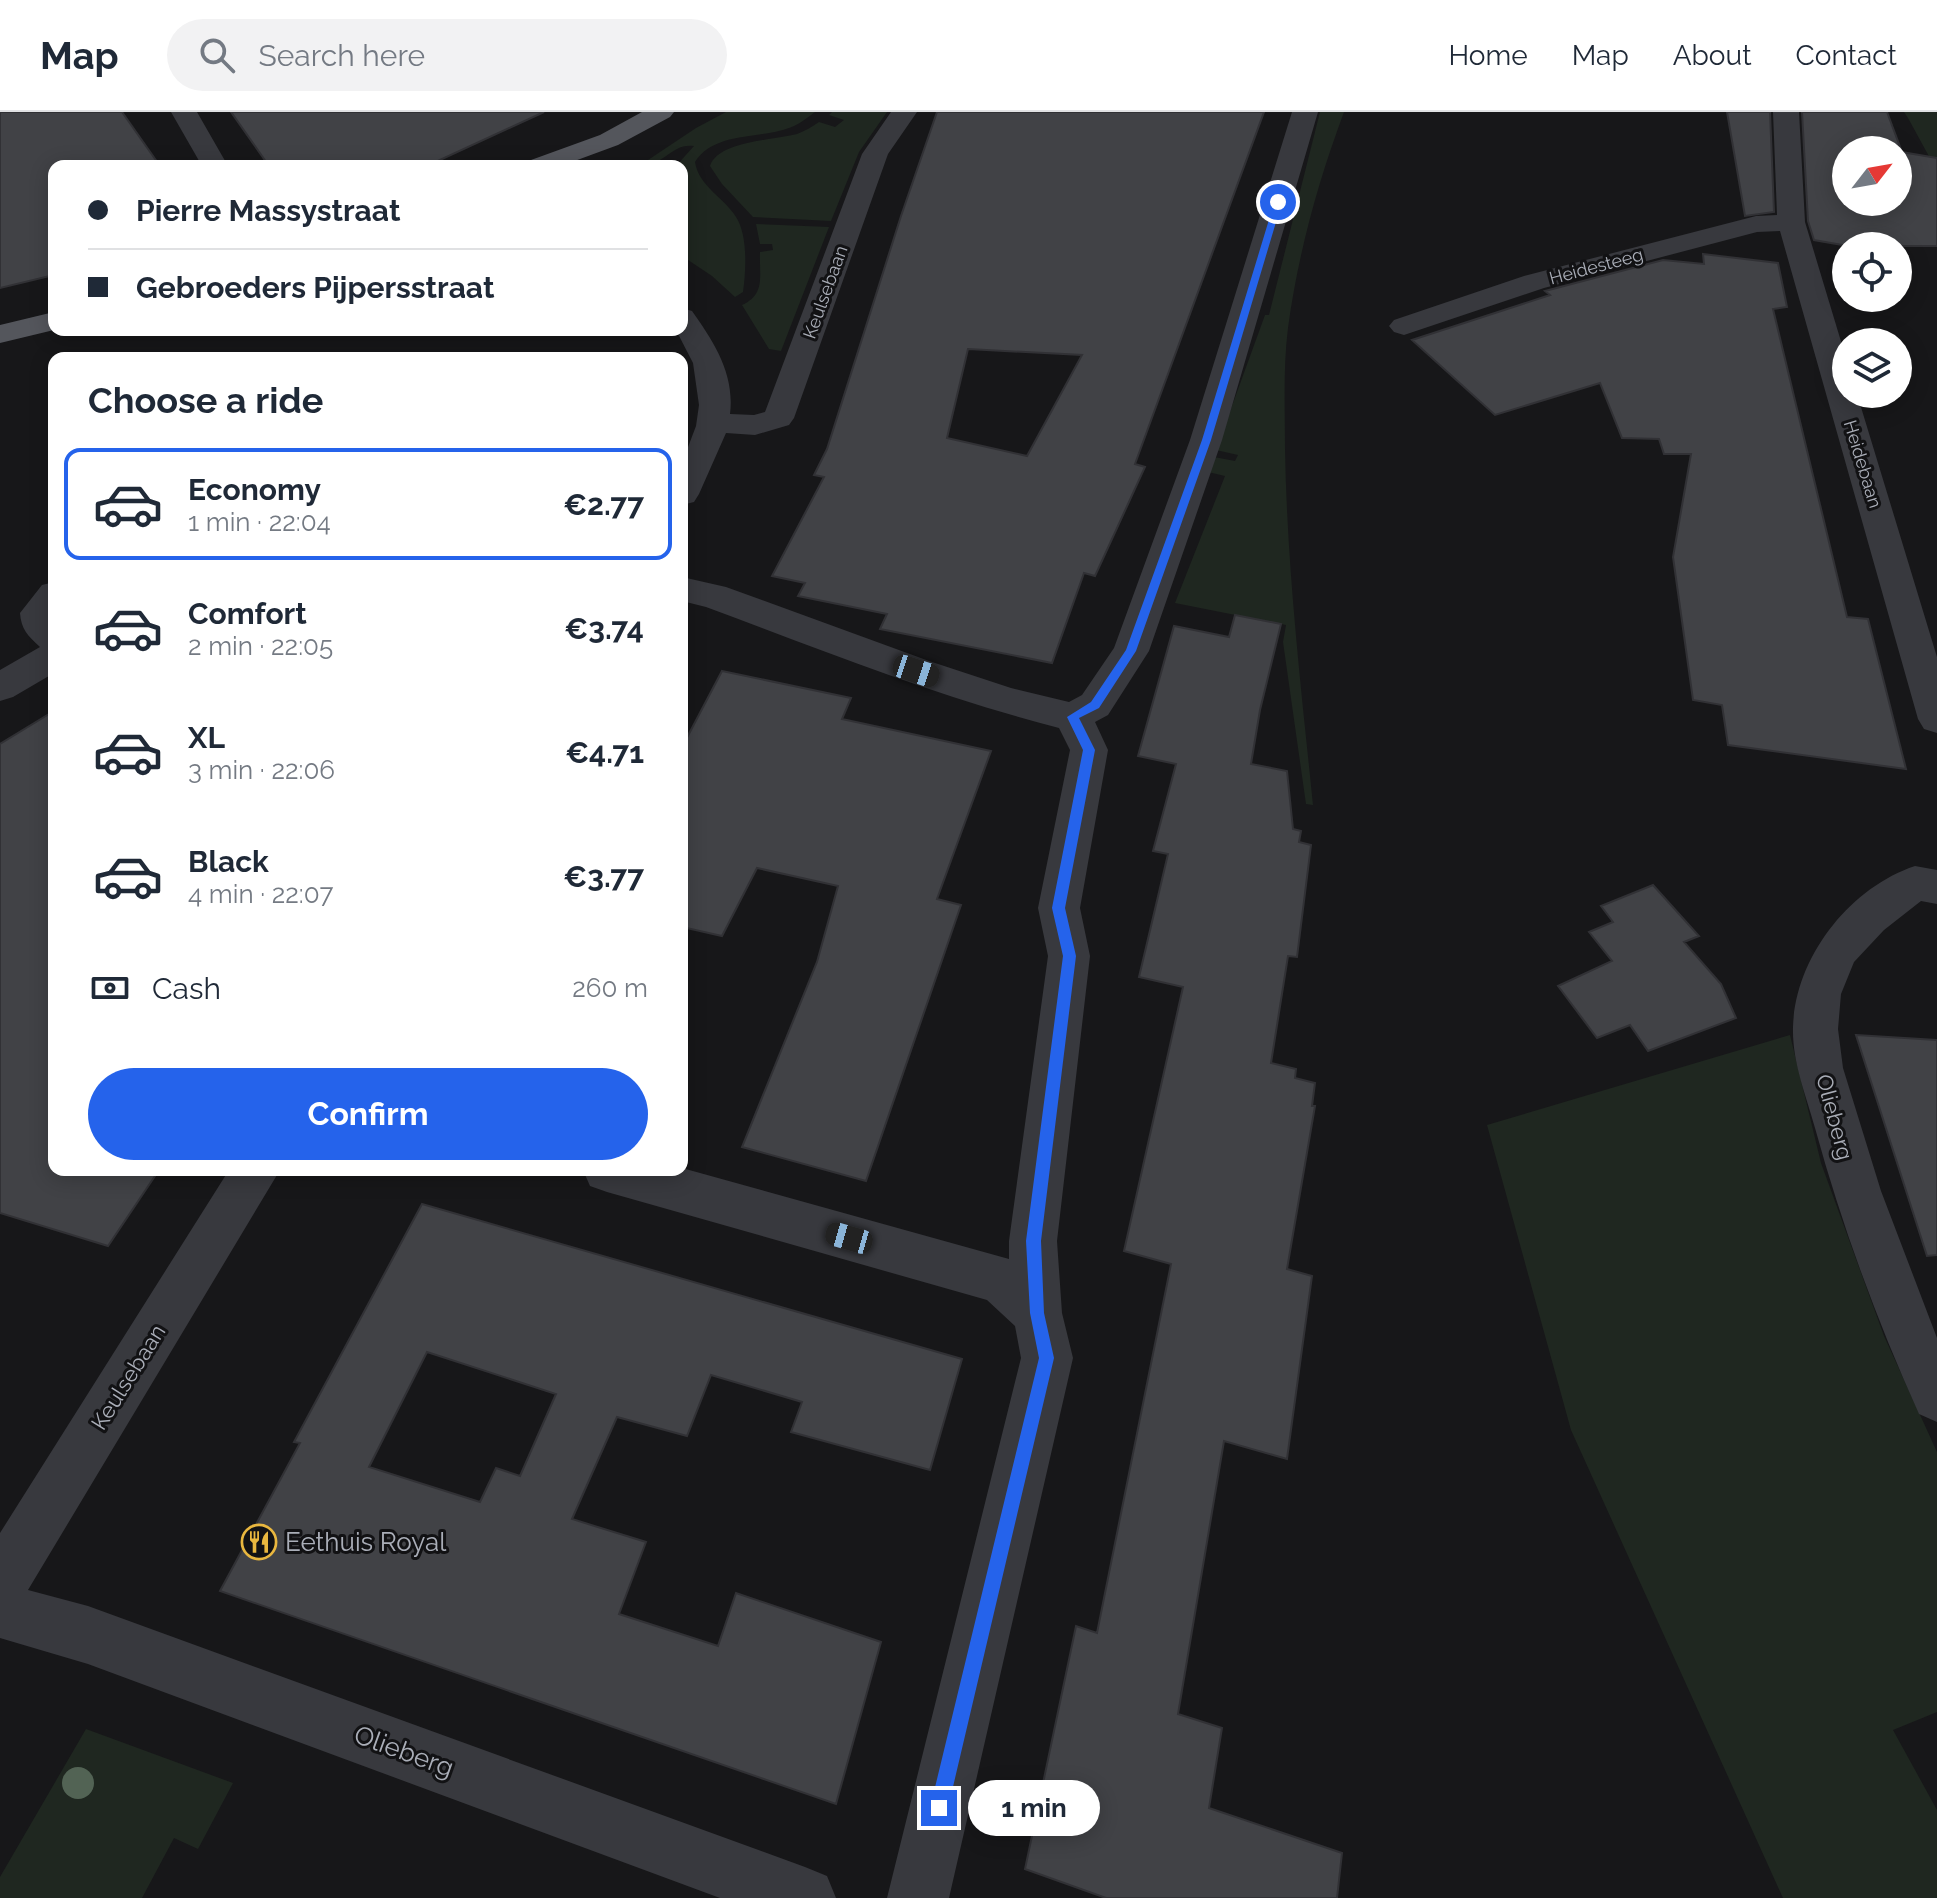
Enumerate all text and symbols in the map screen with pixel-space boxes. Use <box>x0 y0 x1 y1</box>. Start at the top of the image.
search box <box>167 19 727 91</box>
text: Map <box>40 33 119 78</box>
icon: search <box>195 33 239 77</box>
text: Search here <box>259 38 425 73</box>
text: Home <box>1448 39 1528 72</box>
text: Map <box>1572 39 1629 72</box>
text: About <box>1673 39 1752 72</box>
text: Contact <box>1796 39 1897 72</box>
north arrow <box>1832 136 1912 216</box>
map controls <box>1832 136 1912 408</box>
route start <box>1260 184 1296 220</box>
text: Pierre Massystraat <box>136 193 400 228</box>
button: locate <box>1832 232 1912 312</box>
street label: Keulsebaan <box>798 243 852 341</box>
street label: Heidesteeg <box>1547 243 1645 289</box>
text: Gebroeders Pijpersstraat <box>136 270 494 305</box>
button: layers <box>1832 328 1912 408</box>
text: Choose a ride <box>88 379 323 421</box>
street label: Heidebaan <box>1840 418 1886 510</box>
icon: car <box>92 468 164 540</box>
text: Economy <box>188 472 321 507</box>
text: €2.77 <box>563 487 644 522</box>
text: 1 min · 22:04 <box>188 507 331 537</box>
icon: car <box>92 592 164 664</box>
text: Comfort <box>188 596 307 631</box>
text: €3.74 <box>564 611 644 646</box>
text: 2 min · 22:05 <box>188 631 333 661</box>
car <box>889 652 943 690</box>
icon: car <box>92 716 164 788</box>
text: XL <box>188 720 225 755</box>
text: €4.71 <box>565 735 644 770</box>
text: 3 min · 22:06 <box>188 755 335 785</box>
icon: car <box>92 840 164 912</box>
text: Black <box>188 844 269 879</box>
text: €3.77 <box>563 859 644 894</box>
text: 4 min · 22:07 <box>188 879 333 909</box>
icon: cash <box>88 966 132 1010</box>
text: Cash <box>152 971 221 1006</box>
text: 260 m <box>572 973 648 1003</box>
button: Confirm <box>88 1068 648 1160</box>
street label: Olieberg <box>1811 1071 1859 1163</box>
car <box>823 1220 875 1256</box>
street label: Keulsebaan <box>85 1319 171 1435</box>
restaurant icon: Eethuis Royal <box>240 1523 278 1561</box>
place label: Eethuis Royal <box>285 1527 447 1557</box>
street label: Olieberg <box>350 1719 458 1783</box>
callout: 1 min <box>967 1780 1099 1836</box>
route end <box>921 1790 957 1826</box>
text: 1 min <box>1001 1793 1067 1823</box>

